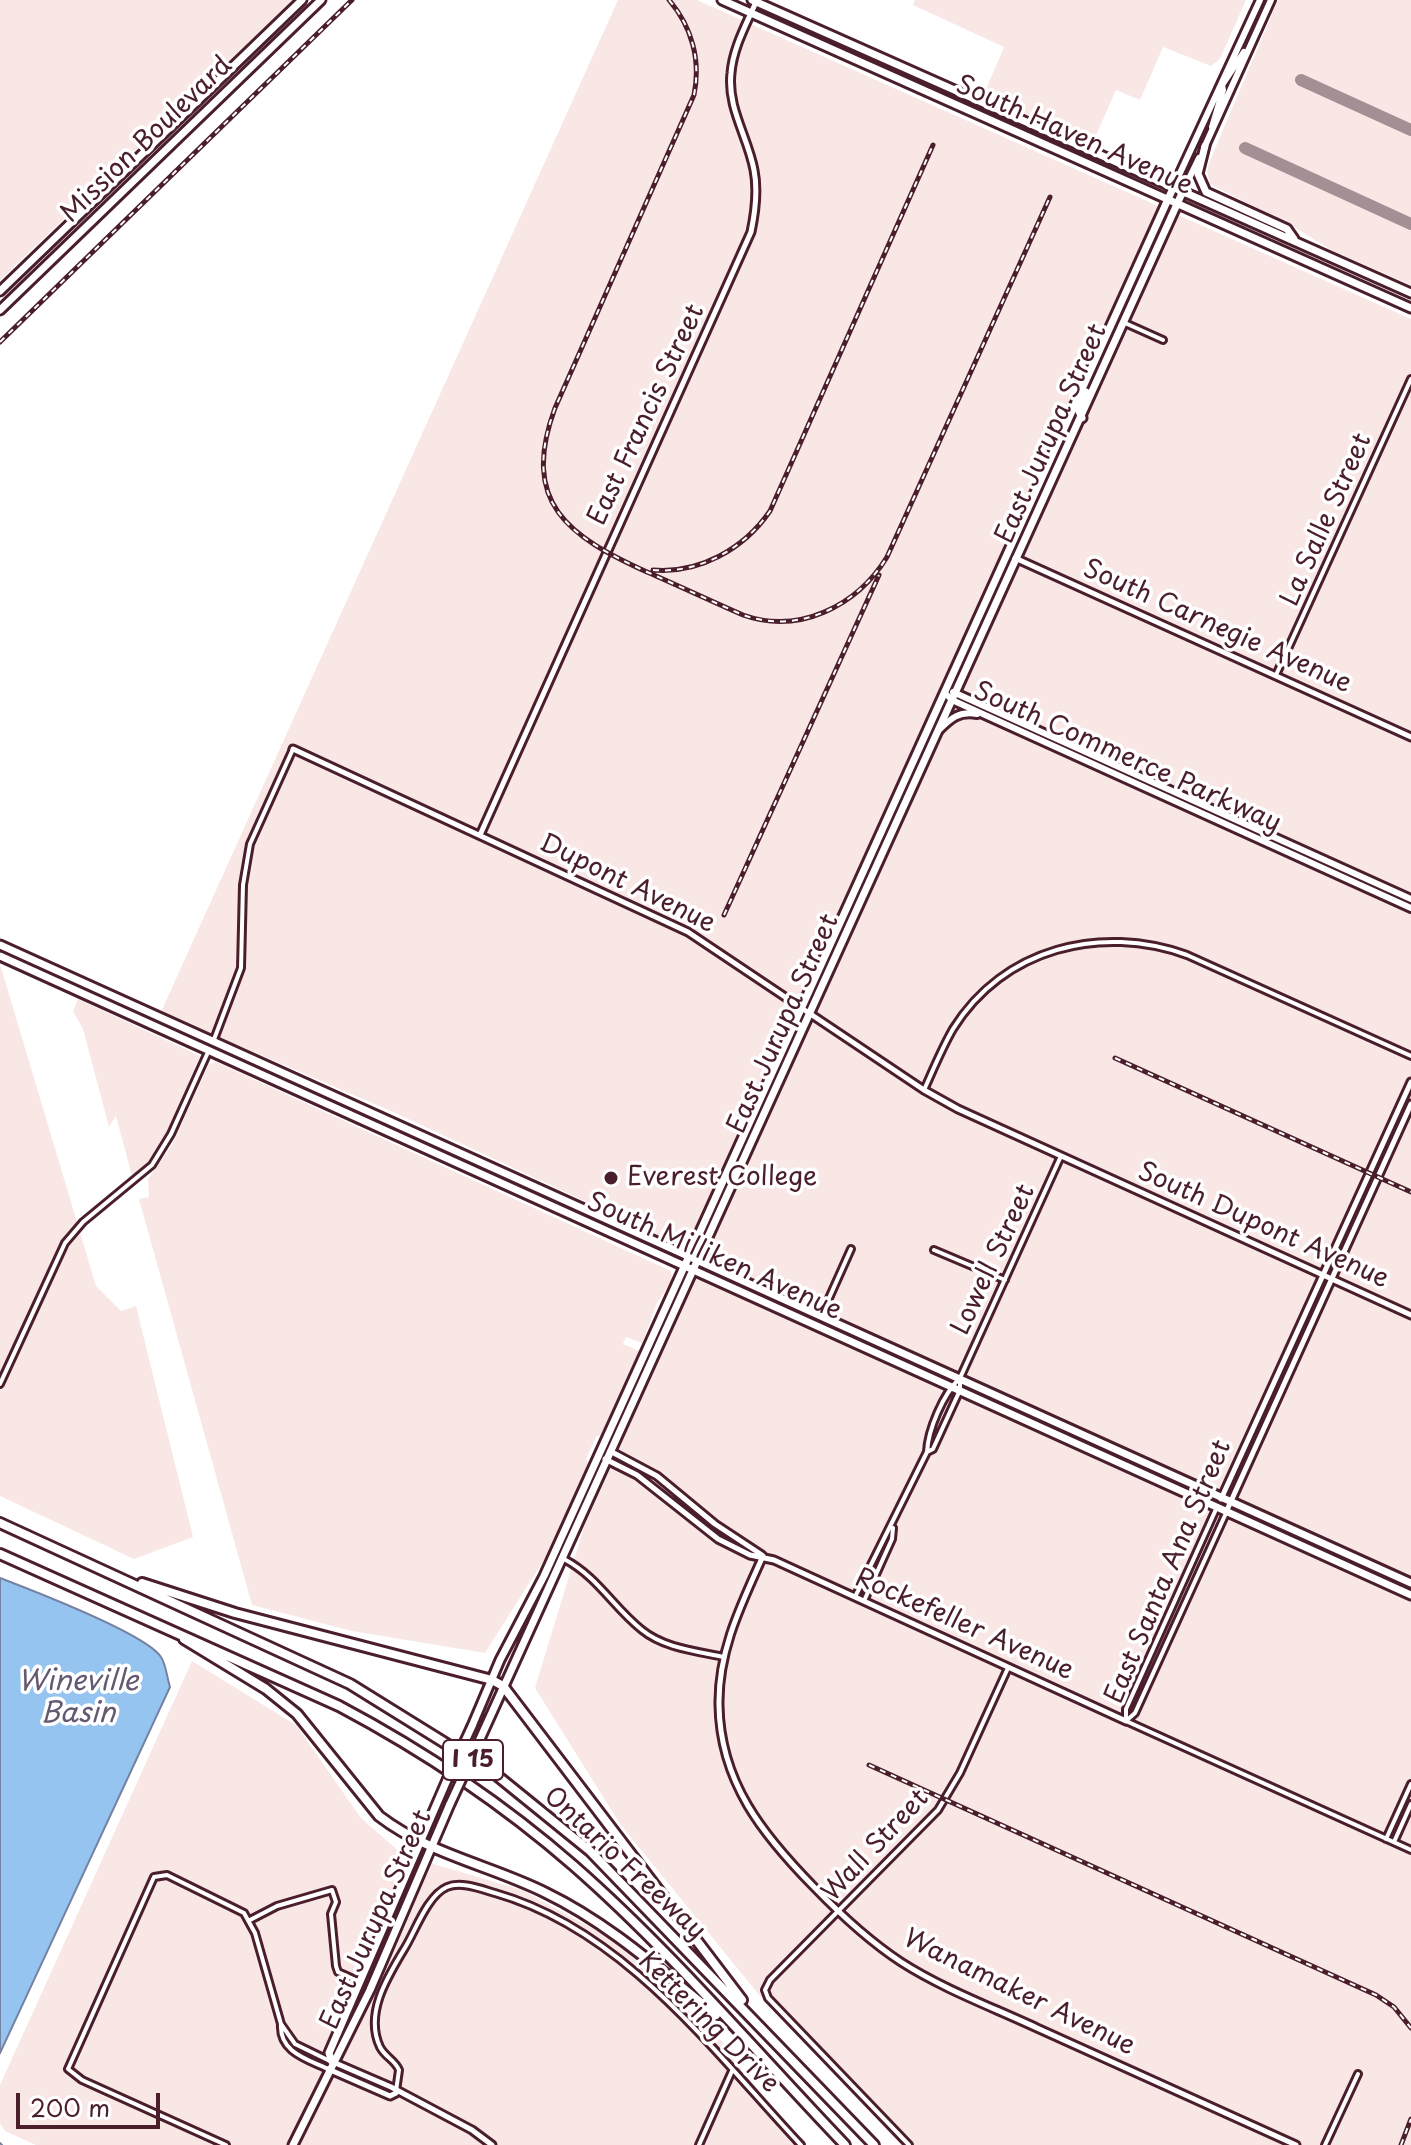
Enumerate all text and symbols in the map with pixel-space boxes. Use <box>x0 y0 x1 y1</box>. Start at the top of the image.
street label: Mission Boulevard <box>55 51 239 229</box>
street label: South Haven Avenue <box>951 70 1197 202</box>
street label: East Francis Street <box>582 300 712 530</box>
street label: East Jurupa Street <box>990 320 1114 548</box>
street label: La Salle Street <box>1275 429 1379 611</box>
street label: South Carnegie Avenue <box>1078 554 1356 700</box>
street label: South Commerce Parkway <box>969 676 1285 840</box>
street label: Dupont Avenue <box>534 828 720 940</box>
street label: East Jurupa Street <box>722 910 846 1138</box>
street label: South Dupont Avenue <box>1133 1157 1393 1295</box>
place label: Everest College <box>627 1162 817 1194</box>
marker: Everest College <box>602 1169 620 1187</box>
street label: Lowell Street <box>946 1180 1042 1340</box>
street label: South Milliken Avenue <box>582 1187 846 1327</box>
street label: East Santa Ana Street <box>1099 1436 1239 1708</box>
street label: Rockefeller Avenue <box>850 1563 1078 1687</box>
water label: Wineville Basin <box>17 1665 139 1731</box>
road number: I 15 <box>443 1740 503 1780</box>
street label: Ontario Freeway <box>537 1781 711 1947</box>
street label: Wall Street <box>816 1783 936 1909</box>
street label: East Jurupa Street <box>315 1806 439 2034</box>
street label: Wanamaker Avenue <box>898 1923 1140 2063</box>
street label: Kettering Drive <box>631 1946 785 2100</box>
scale bar <box>20 2077 164 2127</box>
text: 200 m <box>30 2089 110 2125</box>

